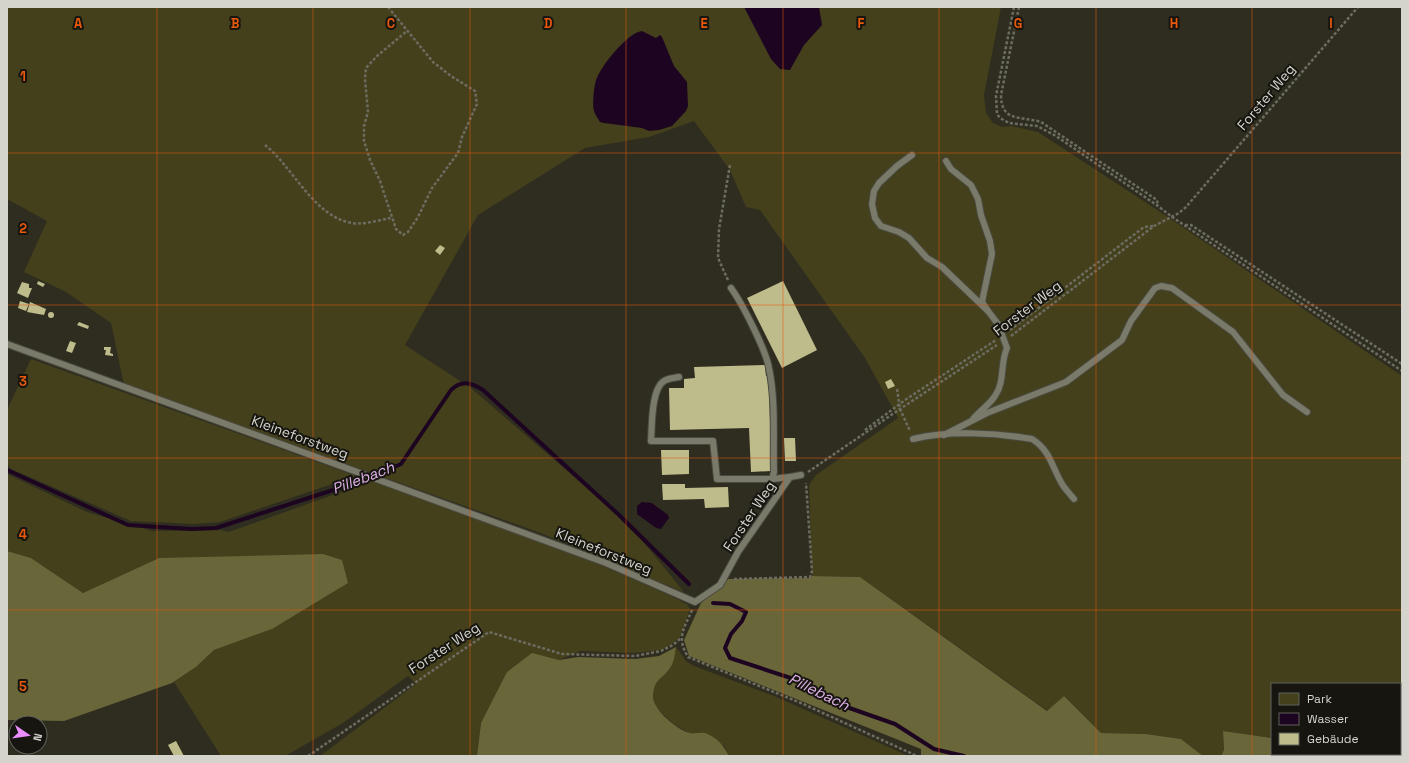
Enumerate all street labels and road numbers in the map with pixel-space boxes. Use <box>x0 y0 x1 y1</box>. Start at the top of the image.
street label: Forster Weg <box>1233 60 1299 134</box>
street label: Forster Weg <box>989 276 1065 340</box>
street label: Kleineforstweg <box>249 411 351 463</box>
street label: Forster Weg <box>719 477 779 555</box>
street label: Kleineforstweg <box>553 524 655 578</box>
street label: Forster Weg <box>405 618 483 678</box>

